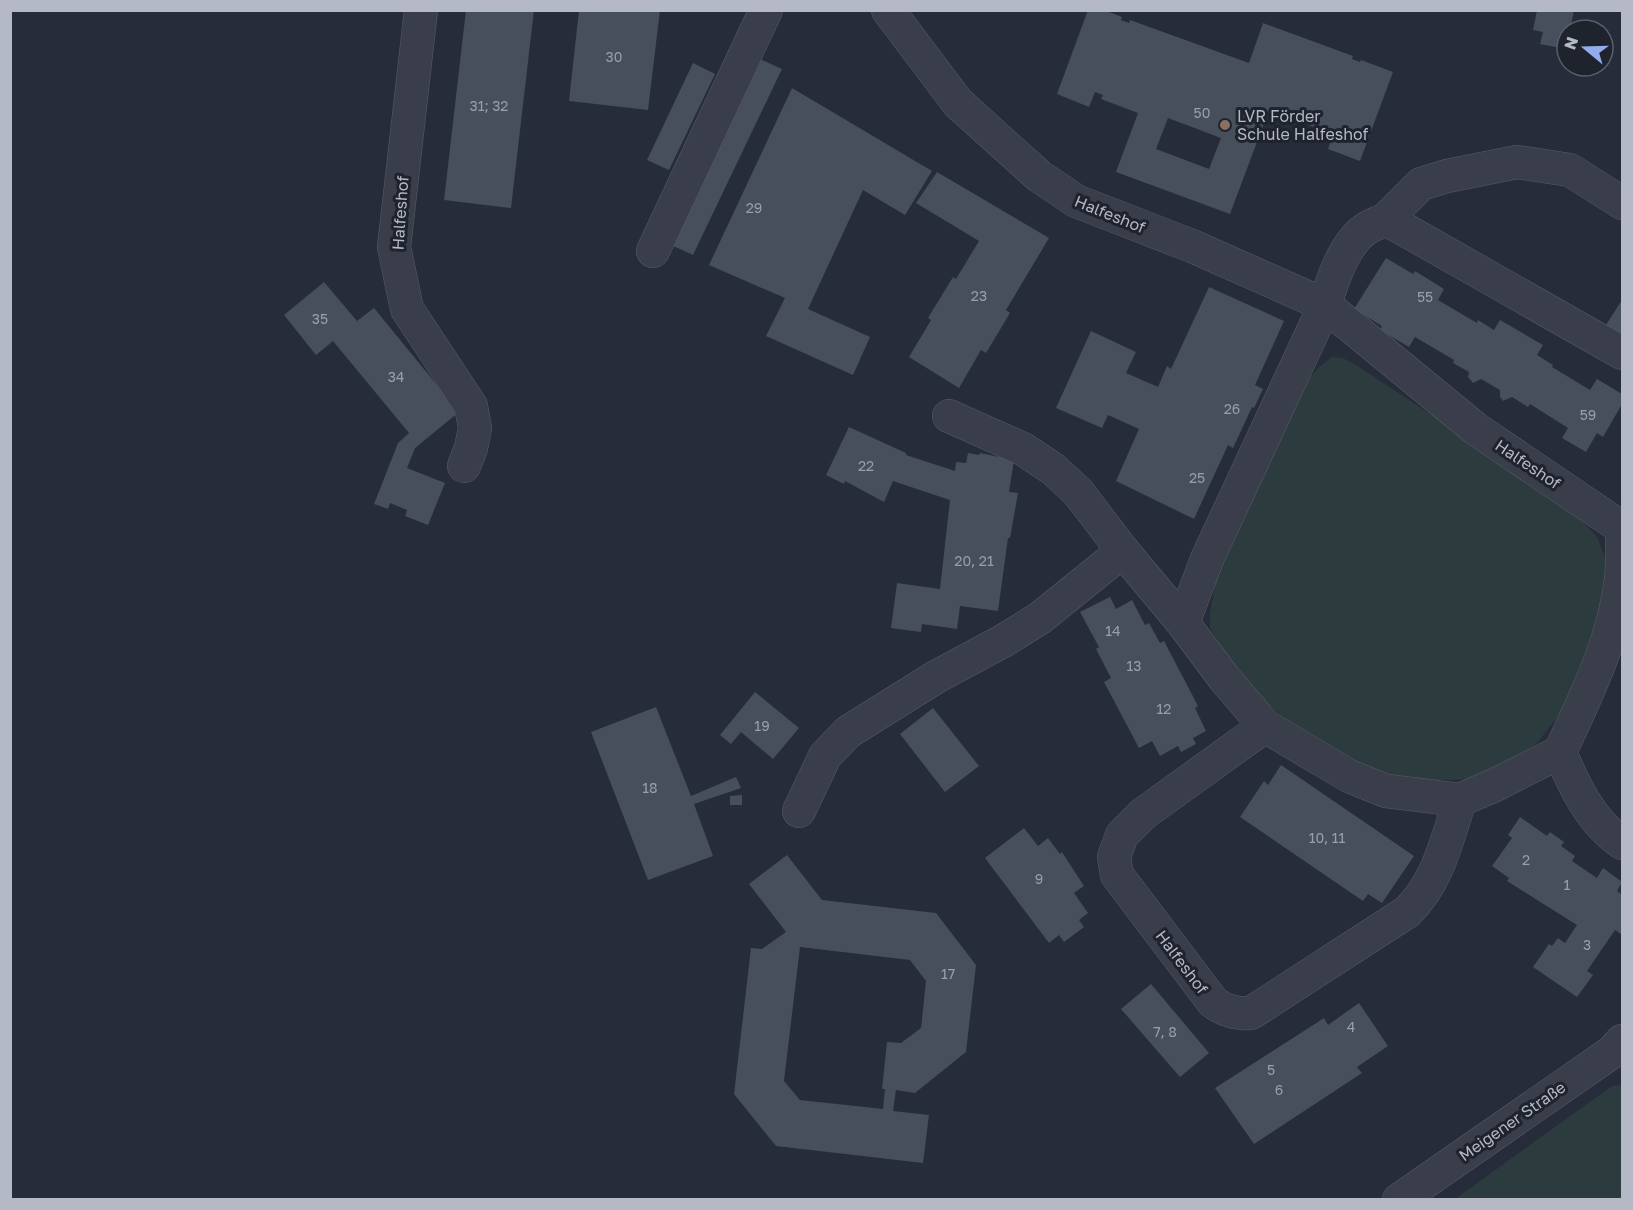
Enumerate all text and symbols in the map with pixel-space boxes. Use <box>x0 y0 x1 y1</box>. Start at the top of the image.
north arrow <box>1555 18 1615 78</box>
text: N <box>1559 34 1582 52</box>
house number: 30 <box>606 48 622 65</box>
house number: 31; 32 <box>470 97 509 114</box>
house number: 50 <box>1194 104 1210 121</box>
place label: LVR Förder Schule Halfeshof <box>1237 106 1368 144</box>
marker: LVR Förder Schule Halfeshof <box>1218 118 1232 132</box>
street label: Halfeshof <box>387 175 413 251</box>
street label: Halfeshof <box>1072 191 1148 237</box>
house number: 29 <box>746 199 762 216</box>
house number: 23 <box>971 287 987 304</box>
house number: 55 <box>1417 288 1433 305</box>
house number: 35 <box>312 310 328 327</box>
house number: 34 <box>388 368 404 385</box>
house number: 26 <box>1224 400 1240 417</box>
house number: 59 <box>1580 406 1596 423</box>
street label: Halfeshof <box>1492 435 1565 493</box>
house number: 22 <box>858 457 874 474</box>
house number: 25 <box>1189 469 1205 486</box>
house number: 20, 21 <box>954 552 994 569</box>
house number: 14 <box>1105 622 1121 639</box>
house number: 13 <box>1127 657 1141 674</box>
house number: 12 <box>1157 700 1171 717</box>
house number: 19 <box>754 717 770 734</box>
house number: 18 <box>642 779 658 796</box>
house number: 10, 11 <box>1309 829 1346 846</box>
house number: 2 <box>1522 851 1530 868</box>
house number: 9 <box>1035 870 1043 887</box>
house number: 1 <box>1564 876 1571 893</box>
street label: Halfeshof <box>1152 926 1213 998</box>
house number: 3 <box>1583 936 1591 953</box>
house number: 17 <box>941 965 955 982</box>
house number: 4 <box>1347 1018 1355 1035</box>
house number: 7, 8 <box>1153 1023 1177 1040</box>
house number: 5 <box>1267 1061 1275 1078</box>
street label: Meigener Straße <box>1455 1077 1569 1165</box>
house number: 6 <box>1275 1081 1283 1098</box>

